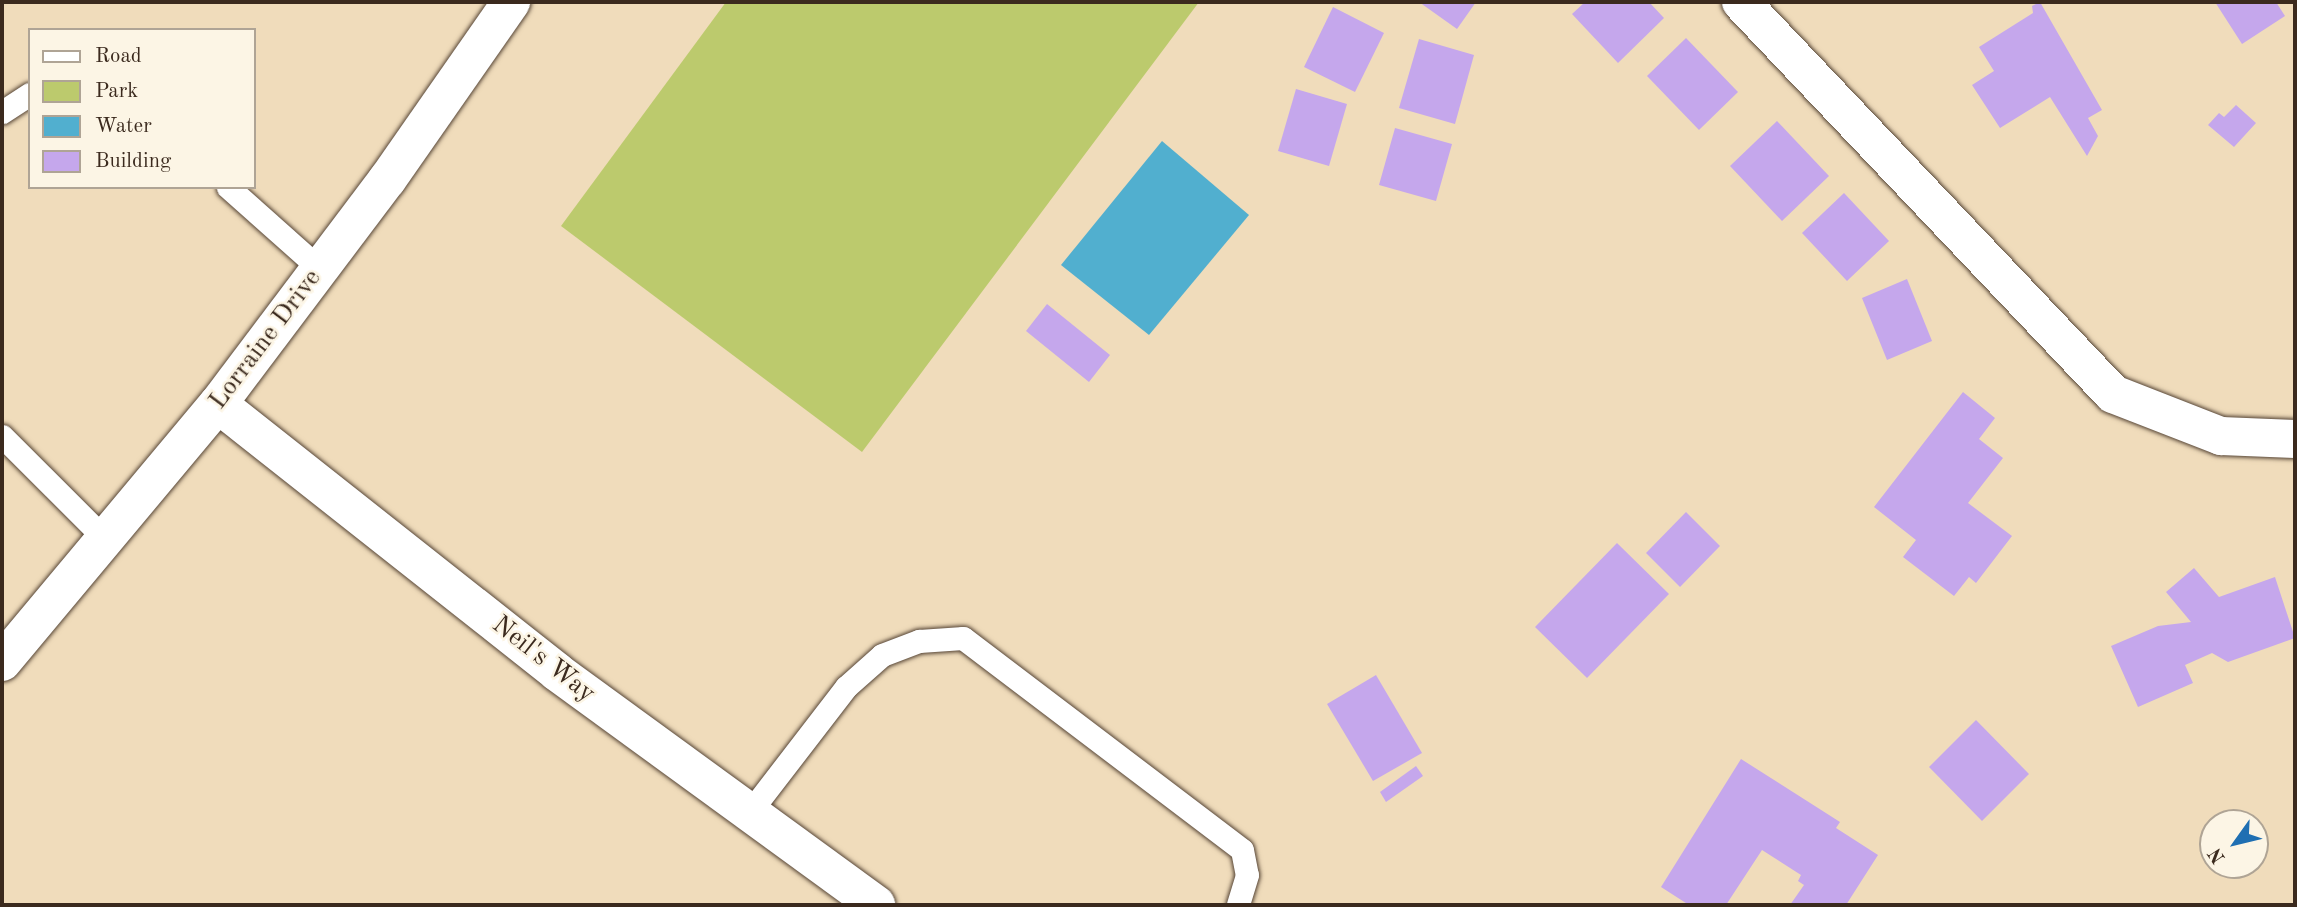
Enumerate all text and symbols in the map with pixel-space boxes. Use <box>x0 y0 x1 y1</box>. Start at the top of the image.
legend <box>28 28 256 189</box>
text: Road <box>95 46 142 67</box>
text: Park <box>95 81 138 102</box>
text: Water <box>95 116 152 137</box>
text: Building <box>95 151 171 172</box>
street label: Lorraine Drive <box>203 264 329 416</box>
street label: Neil's Way <box>485 610 601 710</box>
north arrow <box>2199 809 2269 879</box>
text: N <box>2206 844 2230 866</box>

